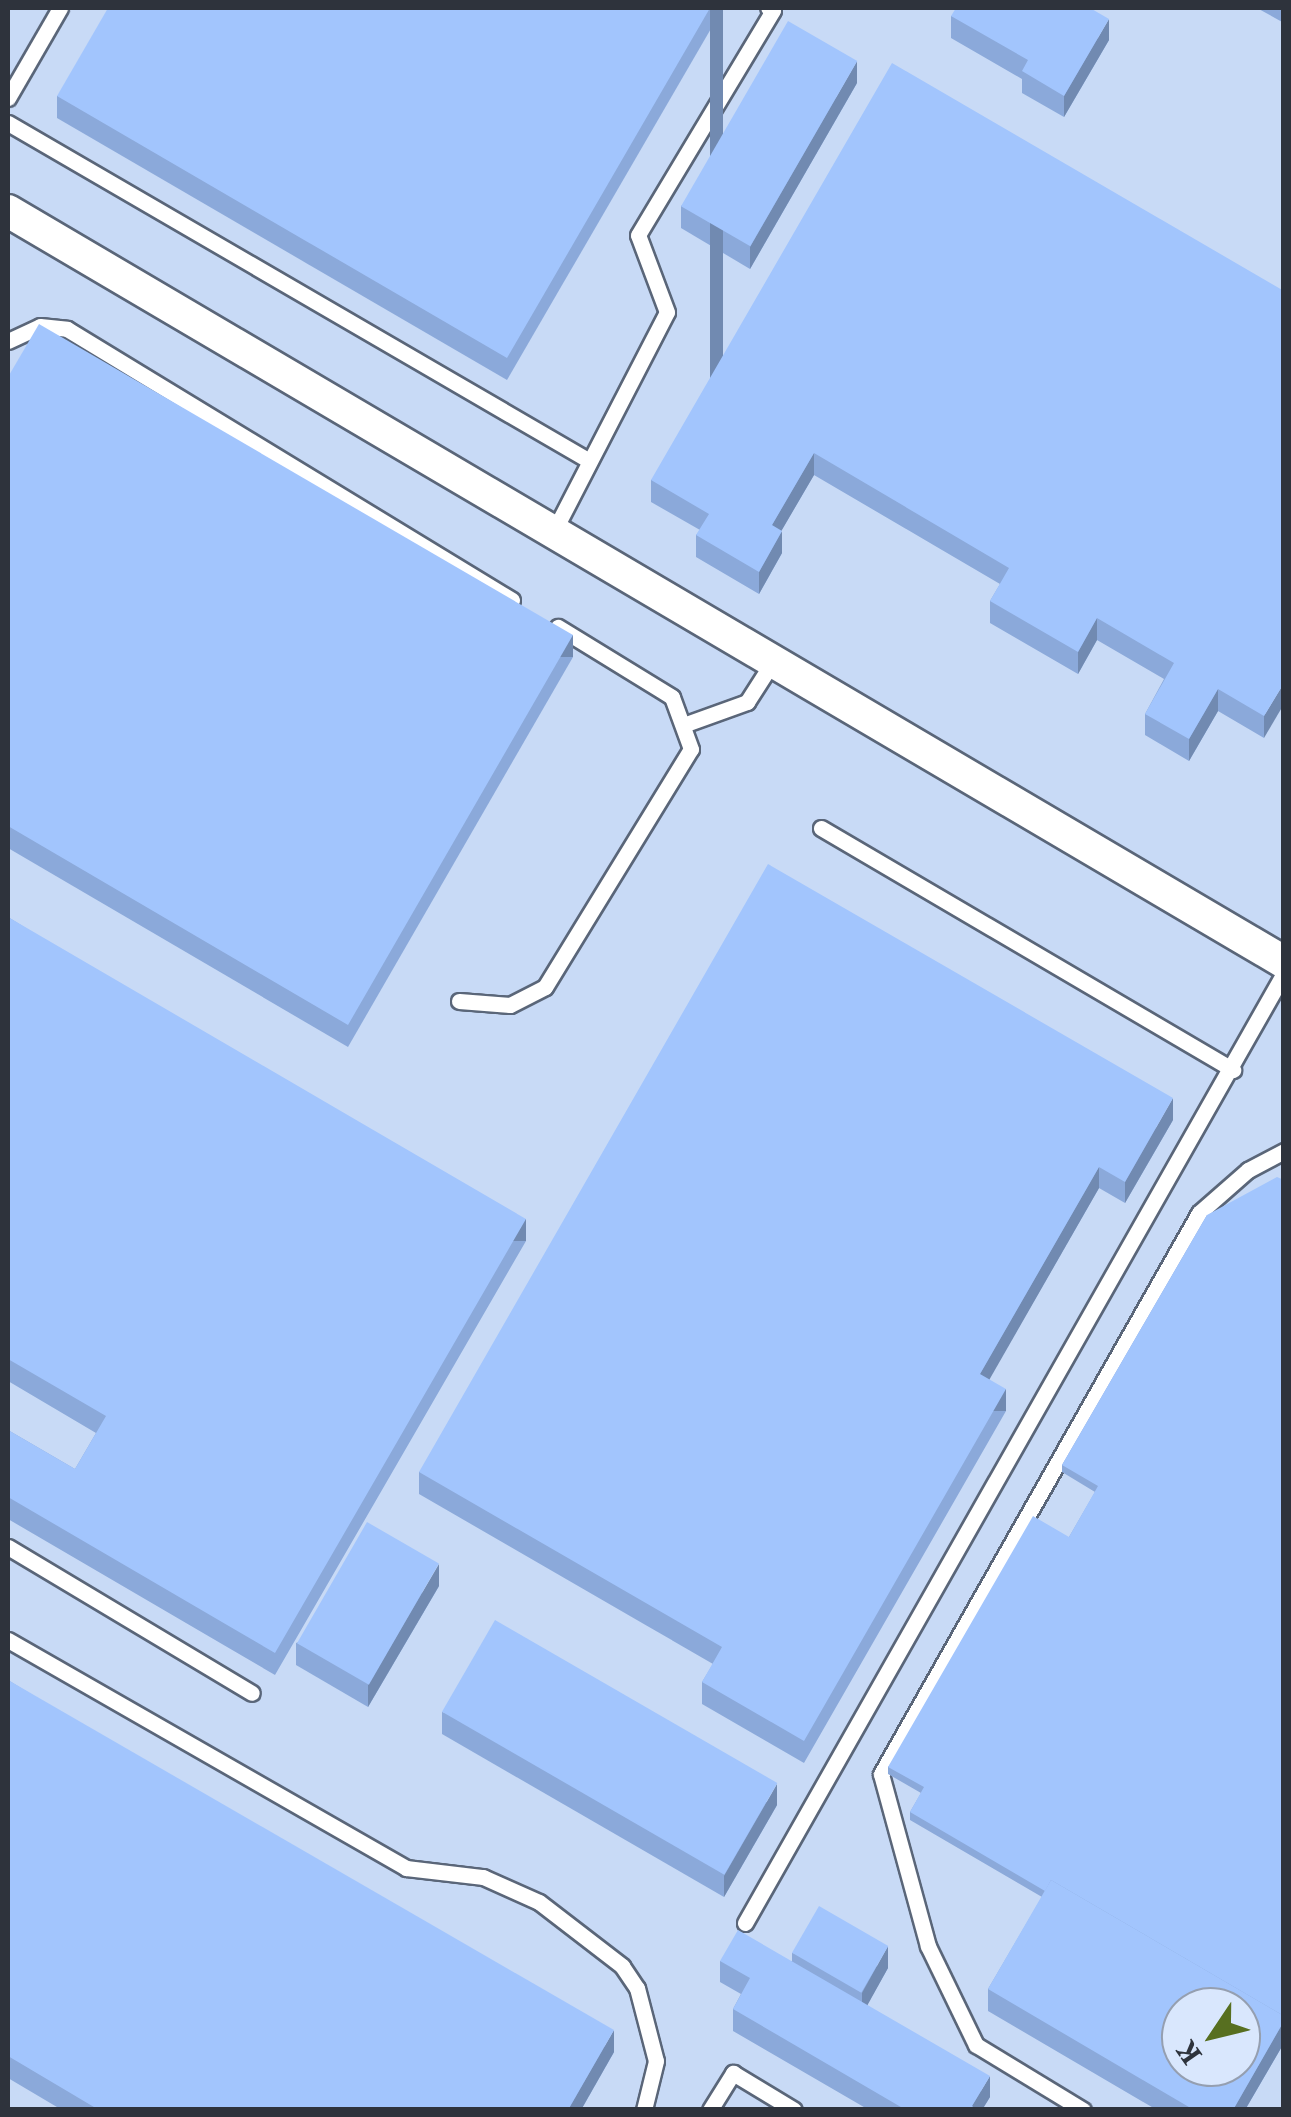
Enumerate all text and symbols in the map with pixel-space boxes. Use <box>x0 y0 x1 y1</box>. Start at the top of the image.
north arrow <box>1161 1987 1261 2087</box>
text: K <box>1167 2034 1210 2072</box>

